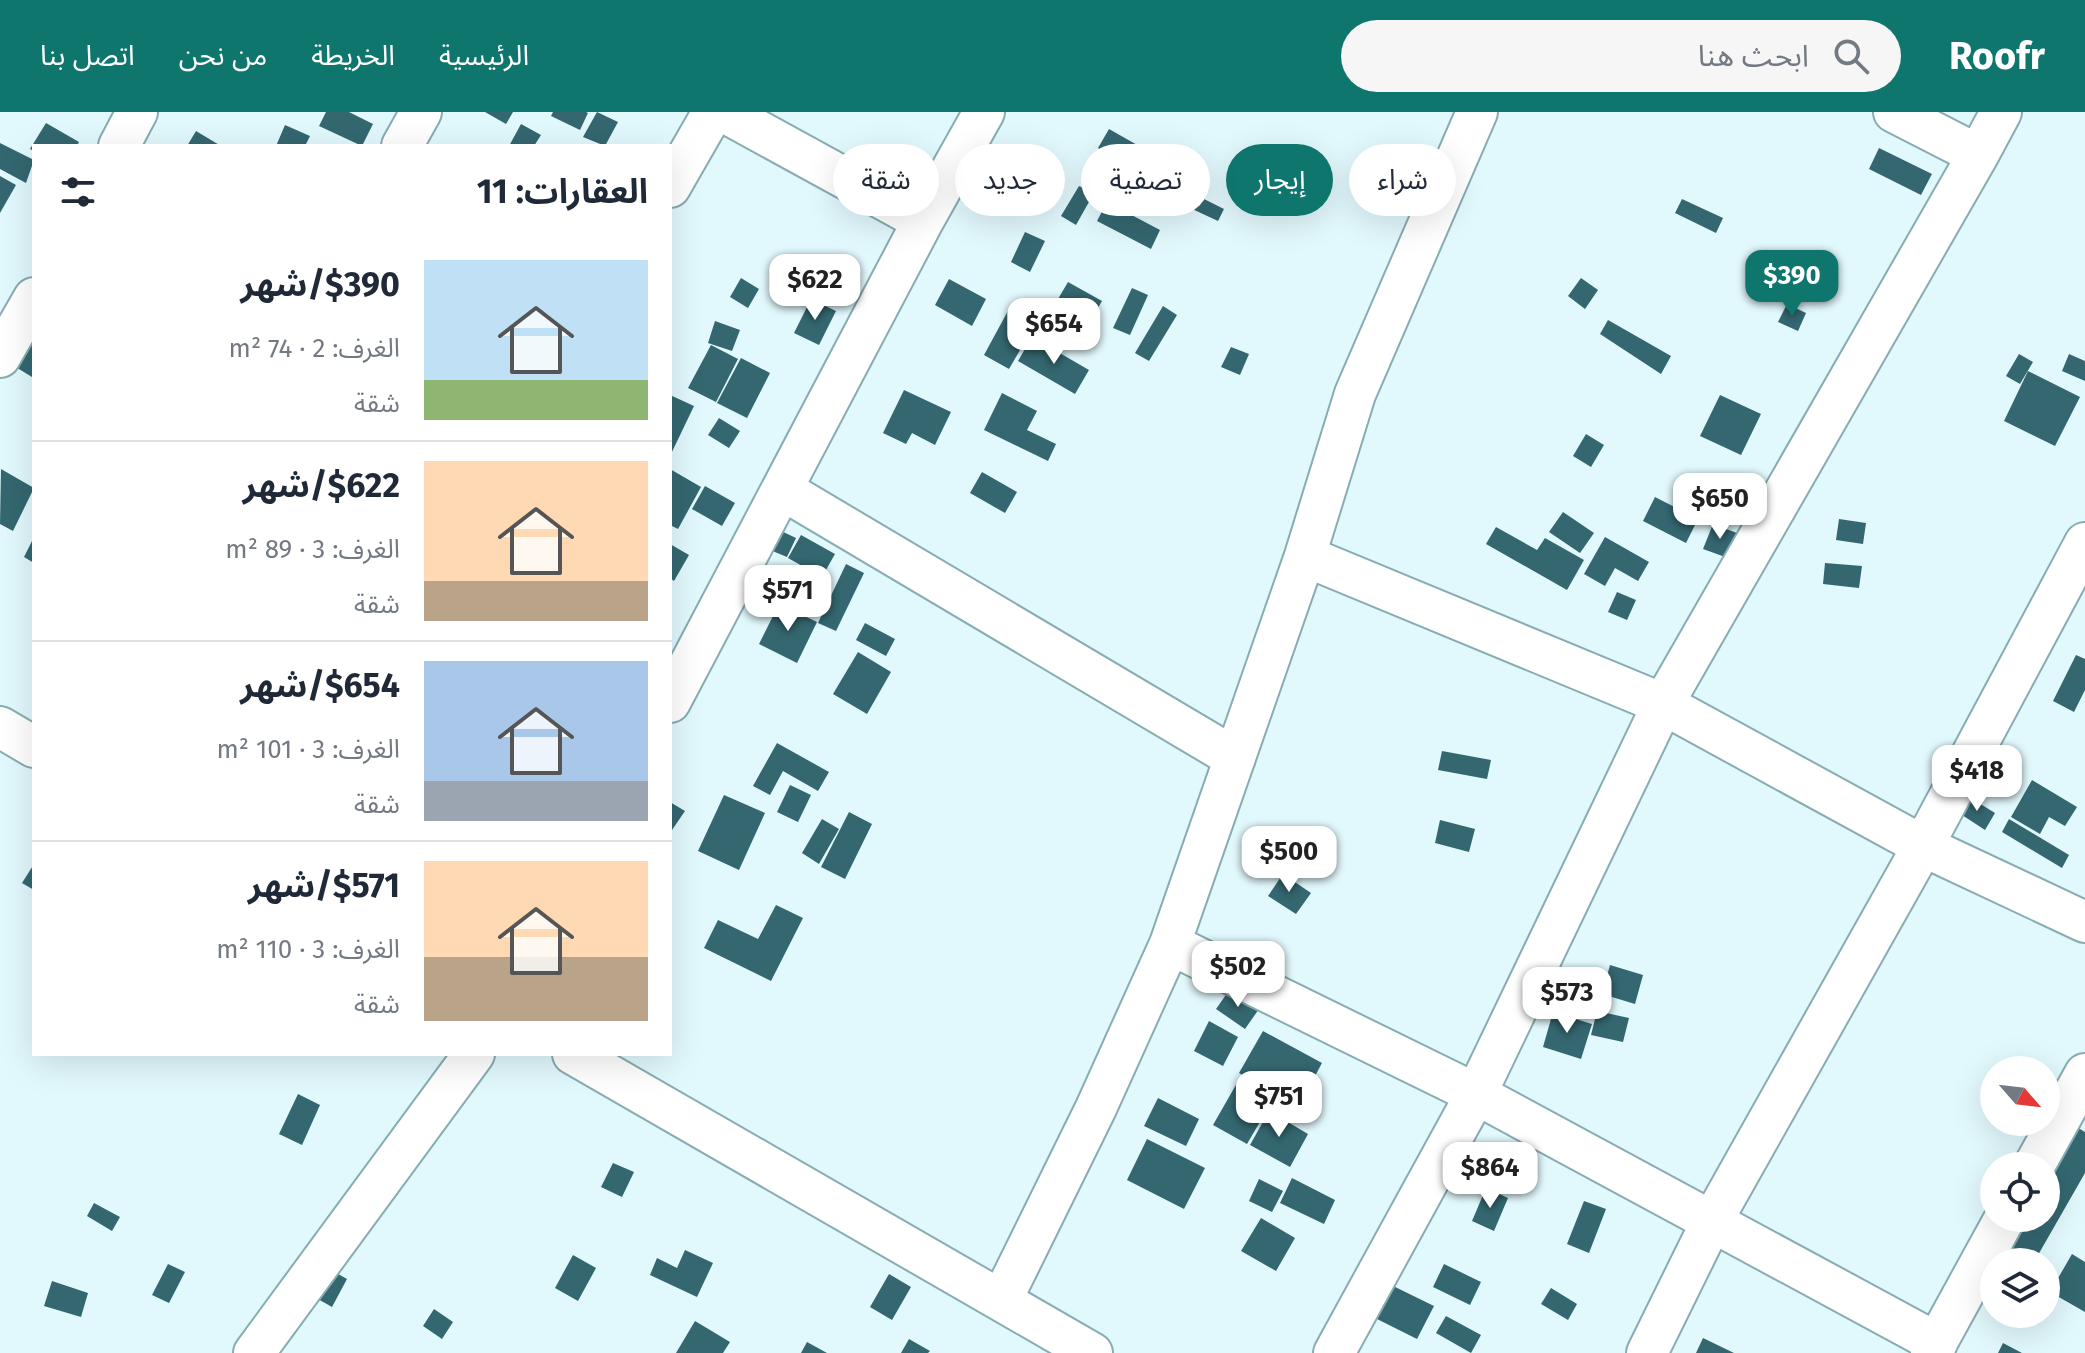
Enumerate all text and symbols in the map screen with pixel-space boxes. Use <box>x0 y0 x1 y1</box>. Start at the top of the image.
search box <box>1341 20 1901 92</box>
text: Roofr <box>1949 33 2045 79</box>
icon: search <box>1829 34 1873 78</box>
text: ابحث هنا <box>1698 38 1809 74</box>
text: اتصل بنا <box>40 39 135 72</box>
text: من نحن <box>179 39 267 72</box>
text: الخريطة <box>311 39 395 72</box>
text: الرئيسية <box>439 39 529 72</box>
chip: شقة <box>833 144 939 216</box>
chip: جديد <box>955 144 1065 216</box>
chip: تصفية <box>1081 144 1210 216</box>
chip: إيجار <box>1226 144 1333 216</box>
chip: شراء <box>1349 144 1456 216</box>
icon: filters <box>56 170 100 214</box>
text: العقارات: 11 <box>477 171 648 212</box>
pin: $390 <box>1745 250 1839 318</box>
pin: $622 <box>768 254 862 322</box>
text: $390 <box>1763 260 1821 291</box>
text: $390/شهر <box>240 264 400 305</box>
text: $622 <box>787 264 843 295</box>
icon: home <box>488 292 584 388</box>
pin: $654 <box>1007 298 1101 366</box>
text: $654 <box>1025 308 1083 339</box>
text: الغرف: 2 · 74 m² <box>229 333 400 364</box>
text: شقة <box>354 388 400 419</box>
text: $622/شهر <box>243 465 400 506</box>
pin: $650 <box>1673 473 1767 541</box>
text: $650 <box>1691 483 1749 514</box>
icon: home <box>488 493 584 589</box>
text: الغرف: 3 · 89 m² <box>225 534 400 565</box>
pin: $571 <box>741 565 835 633</box>
text: $571 <box>762 575 814 606</box>
text: شقة <box>354 589 400 620</box>
text: $654/شهر <box>240 665 400 706</box>
icon: home <box>488 693 584 789</box>
text: الغرف: 3 · 101 m² <box>216 734 400 765</box>
pin: $418 <box>1930 745 2024 813</box>
text: $418 <box>1950 755 2004 786</box>
text: شقة <box>354 789 400 820</box>
pin: $500 <box>1242 826 1336 894</box>
text: $500 <box>1260 836 1318 867</box>
text: $571/شهر <box>248 865 400 906</box>
icon: home <box>488 893 584 989</box>
text: الغرف: 3 · 110 m² <box>216 934 400 965</box>
pin: $502 <box>1191 941 1285 1009</box>
text: $502 <box>1210 951 1266 982</box>
pin: $573 <box>1520 967 1614 1035</box>
text: $573 <box>1541 977 1594 1008</box>
text: شقة <box>354 989 400 1020</box>
north arrow <box>1980 1056 2060 1136</box>
map controls <box>1980 1056 2060 1328</box>
pin: $751 <box>1232 1071 1326 1139</box>
text: $751 <box>1254 1081 1304 1112</box>
pin: $864 <box>1443 1142 1537 1210</box>
text: $864 <box>1461 1152 1519 1183</box>
button: locate <box>1980 1152 2060 1232</box>
button: layers <box>1980 1248 2060 1328</box>

